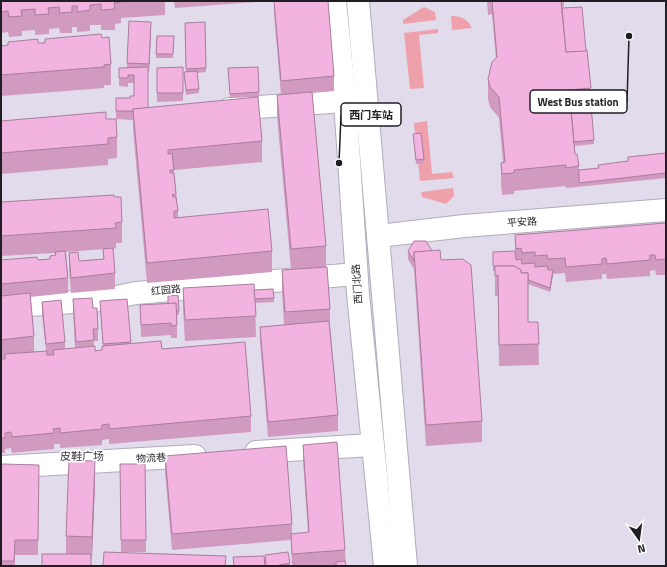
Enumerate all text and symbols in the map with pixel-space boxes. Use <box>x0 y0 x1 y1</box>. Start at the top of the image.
callout: West Bus station <box>530 90 627 113</box>
text: West Bus station <box>537 94 619 110</box>
callout: 西门车站 <box>341 103 401 126</box>
text: 西门车站 <box>349 107 393 123</box>
street label: 平安路 <box>507 213 537 231</box>
street label: 西门北路 <box>348 264 366 304</box>
street label: 红园路 <box>150 281 182 299</box>
district label: 皮鞋广场 <box>60 448 104 464</box>
street label: 物流巷 <box>136 450 166 466</box>
north arrow <box>619 519 659 559</box>
text: N <box>636 540 647 557</box>

